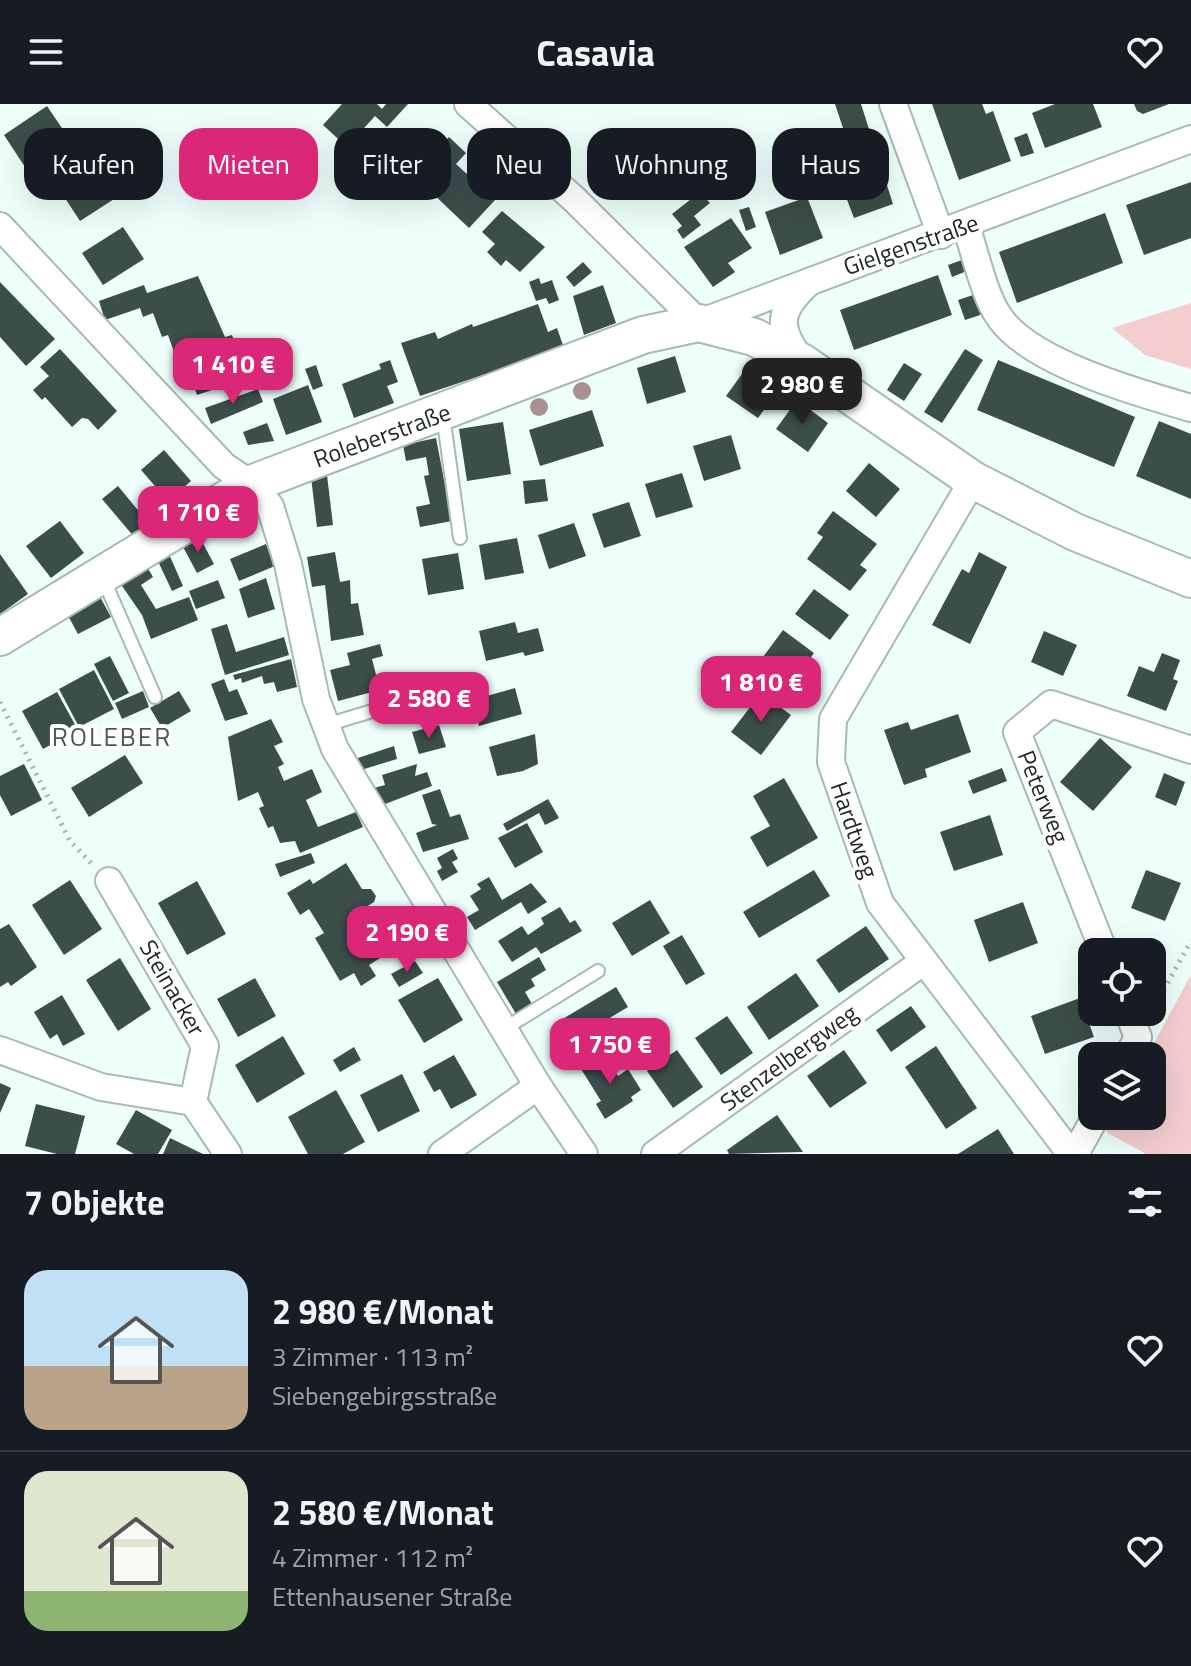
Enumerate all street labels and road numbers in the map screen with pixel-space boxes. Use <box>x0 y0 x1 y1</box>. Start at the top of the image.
street label: Gielgenstraße <box>838 204 983 284</box>
street label: Roleberstraße <box>308 394 455 477</box>
street label: Peterweg <box>1009 745 1079 849</box>
street label: Hardtweg <box>822 777 888 883</box>
street label: Steinacker <box>131 933 215 1042</box>
street label: Stenzelbergweg <box>712 995 865 1120</box>

